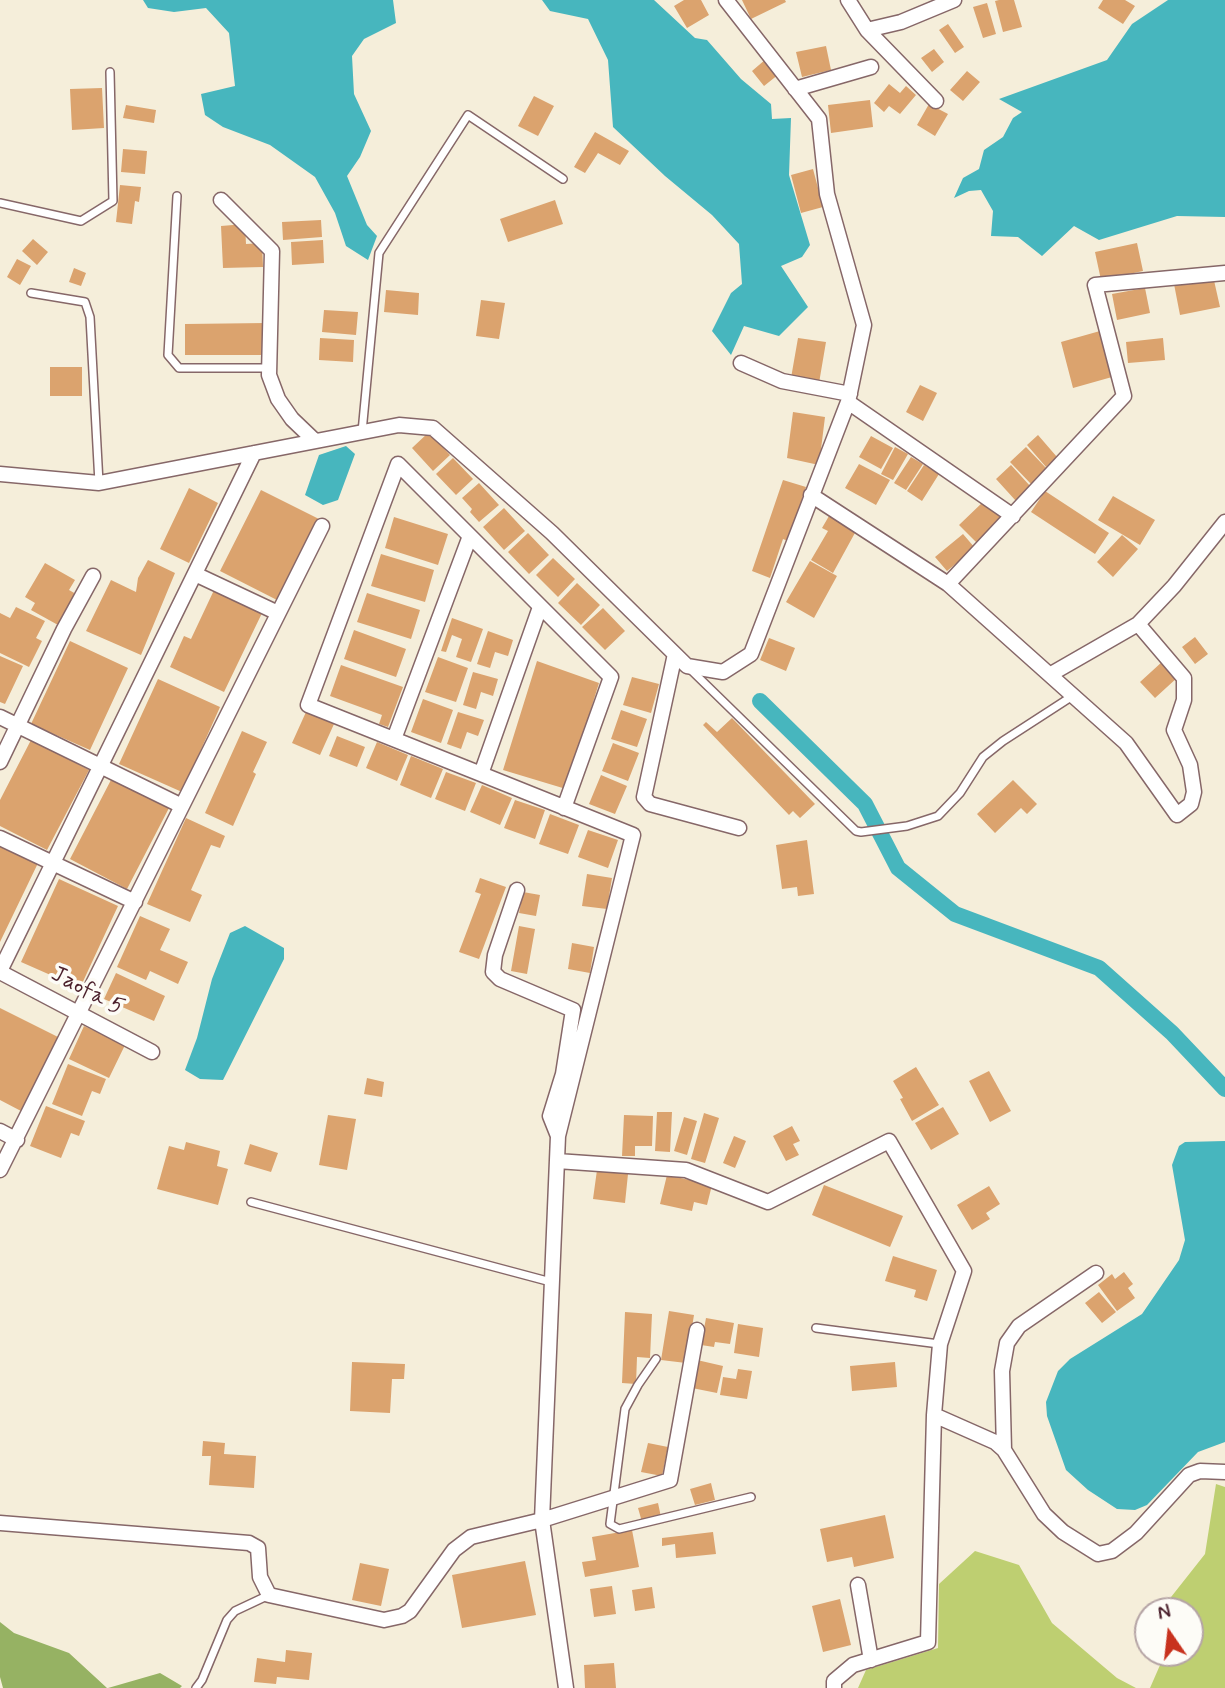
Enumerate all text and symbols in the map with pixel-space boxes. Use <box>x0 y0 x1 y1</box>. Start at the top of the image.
street label: Jaofa 5 <box>46 961 128 1023</box>
north arrow <box>1134 1597 1204 1667</box>
text: N <box>1155 1599 1173 1627</box>

